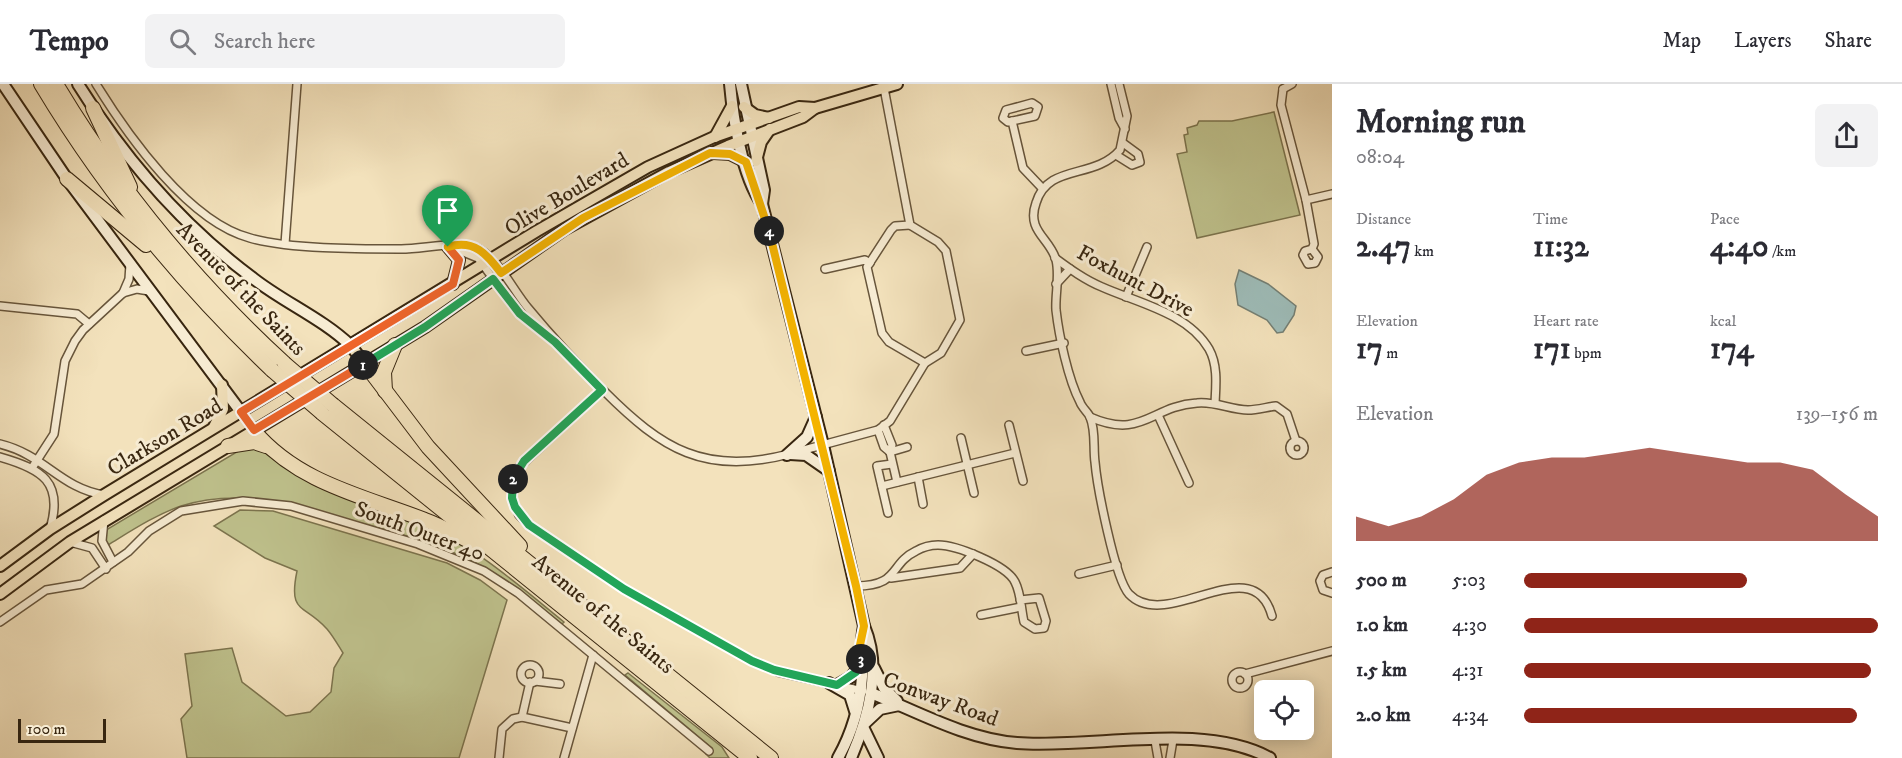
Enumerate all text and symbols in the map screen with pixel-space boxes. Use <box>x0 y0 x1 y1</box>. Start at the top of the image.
search box <box>145 14 565 68</box>
text: Tempo <box>30 24 109 59</box>
icon: search <box>166 25 199 58</box>
text: Search here <box>214 28 315 55</box>
text: Map <box>1662 28 1701 54</box>
text: Layers <box>1734 28 1792 54</box>
text: Share <box>1825 28 1872 54</box>
text: Morning run <box>1356 102 1525 143</box>
button: share <box>1815 104 1878 167</box>
text: 08:04 <box>1356 145 1404 170</box>
street label: Olive Boulevard <box>500 147 634 242</box>
pin <box>422 185 473 247</box>
icon: arrive <box>431 194 464 227</box>
text: Distance <box>1356 209 1411 229</box>
text: Time <box>1533 209 1568 229</box>
text: Pace <box>1710 209 1740 229</box>
pin: 4 <box>754 216 784 246</box>
street label: Avenue of the Saints <box>170 217 311 361</box>
text: 4 <box>764 221 774 241</box>
text: 2.47 <box>1356 229 1411 266</box>
text: 11:32 <box>1533 229 1589 266</box>
text: 4:40 <box>1710 229 1769 266</box>
street label: Foxhunt Drive <box>1072 239 1198 323</box>
text: km <box>1411 241 1434 261</box>
text: /km <box>1769 241 1796 261</box>
text: Elevation <box>1356 311 1418 331</box>
text: Heart rate <box>1533 311 1599 331</box>
text: kcal <box>1710 311 1736 331</box>
text: 17 <box>1356 331 1383 368</box>
text: 171 <box>1533 331 1571 368</box>
text: 174 <box>1710 331 1754 368</box>
text: m <box>1383 343 1398 363</box>
text: bpm <box>1571 343 1602 363</box>
pin: 1 <box>348 350 378 380</box>
text: 1 <box>360 355 366 375</box>
street label: Clarkson Road <box>102 392 227 482</box>
text: Elevation <box>1356 402 1433 427</box>
text: 139–156 m <box>1796 402 1878 427</box>
pin: 2 <box>498 464 528 494</box>
text: 2 <box>509 469 517 489</box>
street label: South Outer 40 <box>351 495 488 567</box>
street label: Avenue of the Saints <box>526 549 680 680</box>
text: 500 m <box>1356 568 1407 593</box>
text: 5:03 <box>1452 568 1485 593</box>
text: 1.0 km <box>1356 613 1408 638</box>
text: 4:30 <box>1452 613 1487 638</box>
pin: 3 <box>846 644 876 674</box>
text: 3 <box>858 649 864 669</box>
text: 1.5 km <box>1356 658 1407 683</box>
text: 4:31 <box>1452 658 1484 683</box>
street label: Conway Road <box>879 666 1002 733</box>
map controls <box>1254 680 1314 740</box>
button: locate <box>1254 680 1314 740</box>
text: 2.0 km <box>1356 703 1411 728</box>
text: 4:34 <box>1452 703 1488 728</box>
scale bar <box>18 716 106 744</box>
text: 100 m <box>27 719 66 739</box>

